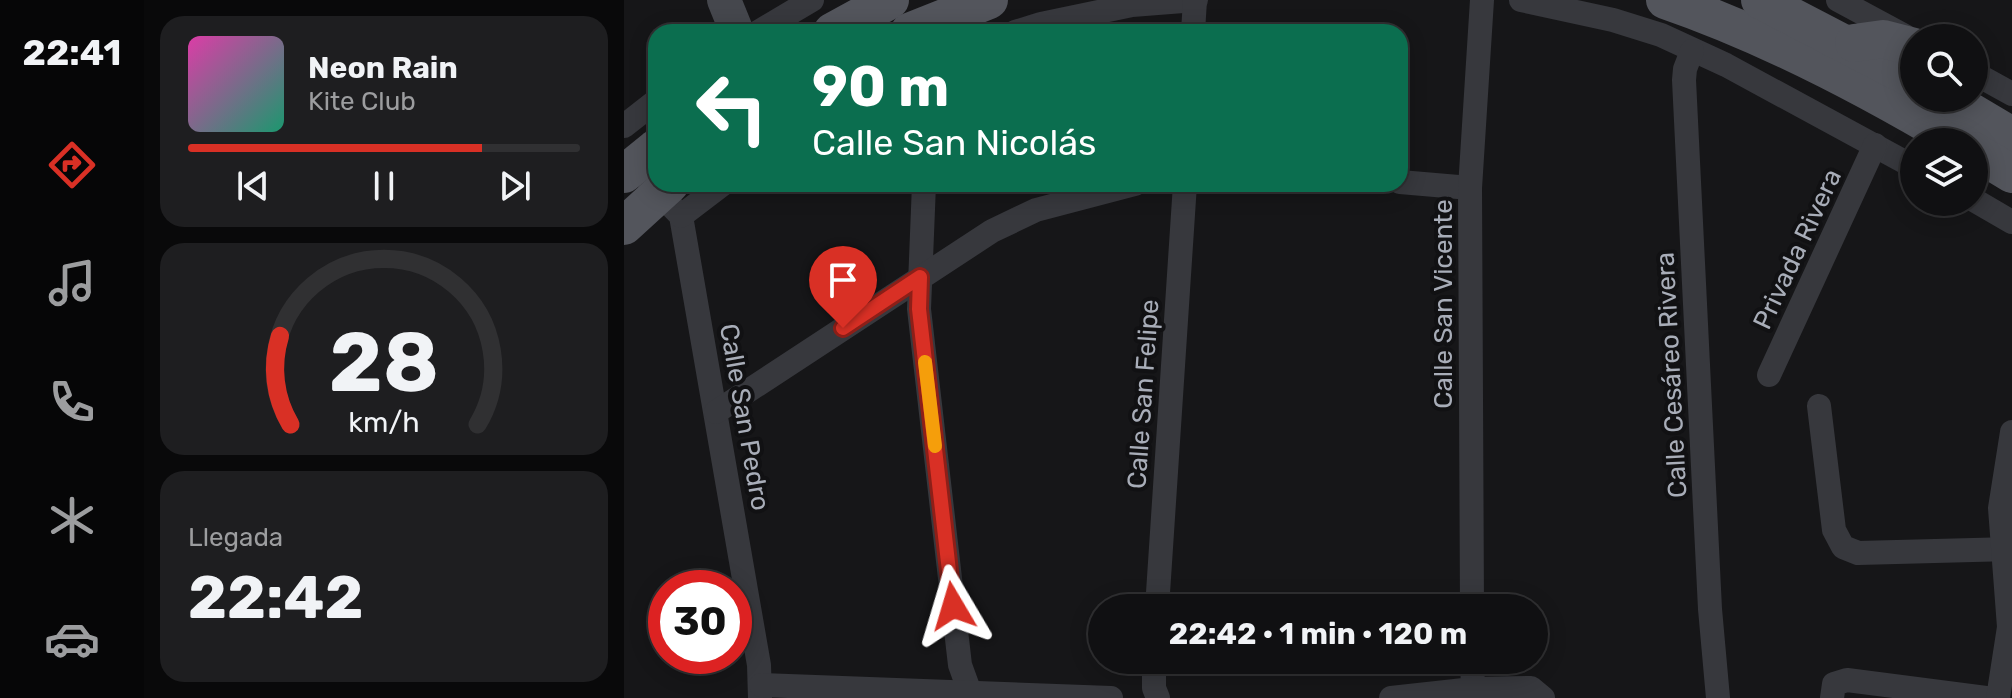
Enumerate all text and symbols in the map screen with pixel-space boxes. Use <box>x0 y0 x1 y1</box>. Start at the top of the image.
map controls <box>1900 24 1988 216</box>
button: search <box>1900 24 1988 112</box>
text: 22:41 <box>23 31 121 74</box>
text: Neon Rain <box>308 50 458 86</box>
text: 90 m <box>812 54 949 120</box>
icon: left <box>680 56 784 160</box>
text: Kite Club <box>308 86 416 117</box>
text: Calle San Nicolás <box>812 121 1096 164</box>
button: layers <box>1900 128 1988 216</box>
icon: directions <box>44 137 100 193</box>
icon: previous <box>231 164 275 208</box>
icon: pause <box>362 164 406 208</box>
icon: next <box>493 164 537 208</box>
street label: Privada Rivera <box>1747 164 1848 334</box>
street label: Calle San Vicente <box>1428 199 1459 409</box>
pin <box>809 246 877 328</box>
street label: Calle Cesáreo Rivera <box>1650 251 1693 499</box>
icon: music <box>44 255 100 311</box>
icon: arrive <box>821 258 865 302</box>
street label: Calle San Felipe <box>1121 298 1166 490</box>
text: 28 <box>329 313 439 412</box>
street label: Calle San Pedro <box>713 321 776 513</box>
icon: phone <box>44 374 100 430</box>
text: km/h <box>348 405 420 439</box>
icon: climate <box>44 492 100 548</box>
text: Llegada <box>188 522 283 553</box>
text: 22:42 <box>188 562 364 633</box>
position arrow <box>911 564 995 648</box>
speed limit sign: 30 <box>648 570 752 674</box>
icon: car <box>44 611 100 667</box>
text: 22:42 · 1 min · 120 m <box>1169 616 1467 652</box>

